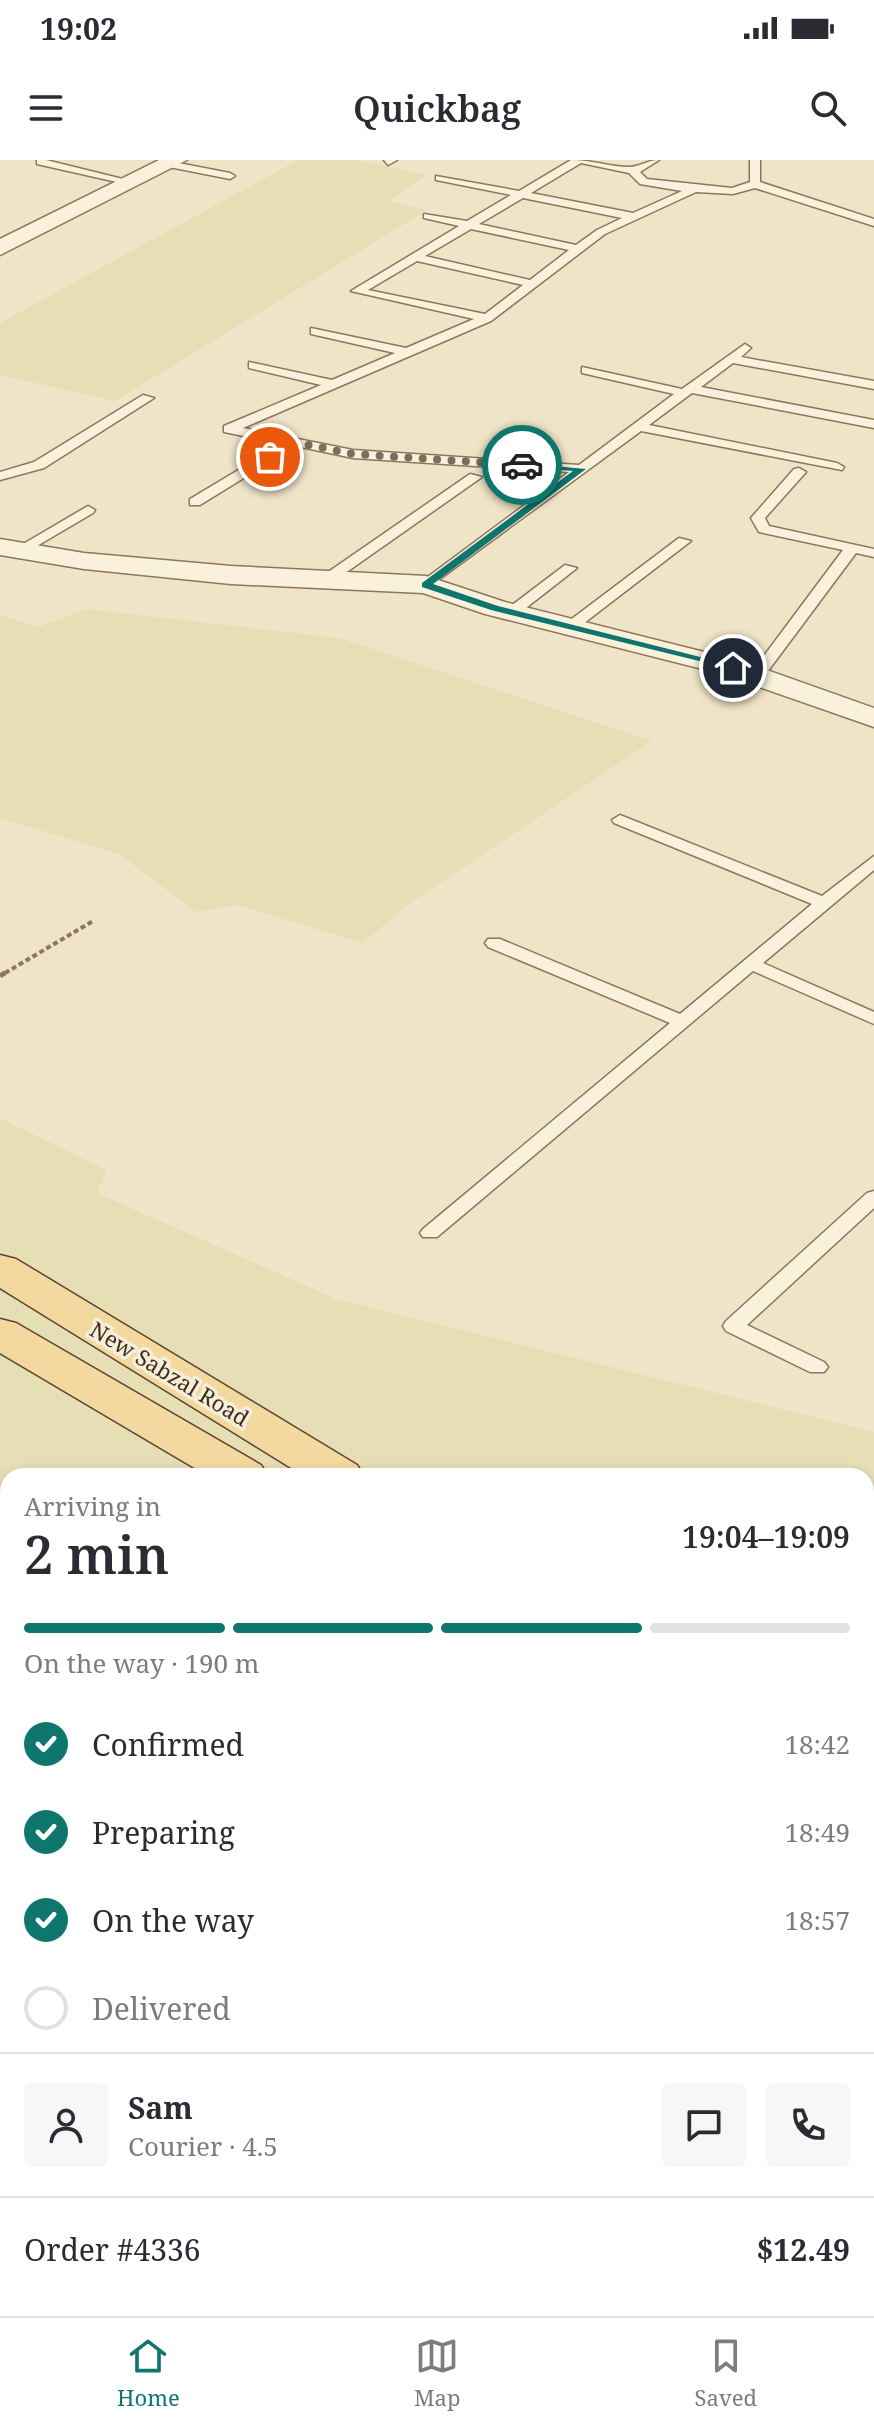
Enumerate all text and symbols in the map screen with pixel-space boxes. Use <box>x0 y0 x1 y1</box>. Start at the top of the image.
text: 19:02 <box>40 8 117 49</box>
text: Quickbag <box>353 84 521 133</box>
icon: menu <box>24 86 68 130</box>
icon: search <box>806 86 850 130</box>
pin <box>236 423 304 491</box>
courier <box>482 425 562 505</box>
icon: bag <box>248 435 292 479</box>
icon: car <box>500 443 544 487</box>
pin <box>699 634 767 702</box>
icon: home <box>711 646 755 690</box>
street label: New Sabzal Road <box>85 1314 255 1433</box>
text: Arriving in <box>24 1488 161 1524</box>
text: 19:04–19:09 <box>682 1516 850 1557</box>
text: 2 min <box>24 1518 169 1589</box>
text: On the way · 190 m <box>24 1645 259 1681</box>
icon: check <box>24 1722 68 1766</box>
text: Confirmed <box>92 1724 244 1765</box>
text: 18:42 <box>784 1726 850 1762</box>
icon: check <box>24 1810 68 1854</box>
text: Preparing <box>92 1812 235 1853</box>
text: 18:49 <box>784 1814 850 1850</box>
icon: check <box>24 1898 68 1942</box>
text: On the way <box>92 1900 254 1941</box>
text: 18:57 <box>784 1902 850 1938</box>
text: Delivered <box>92 1988 231 2029</box>
button: person <box>24 2083 108 2167</box>
button: chat <box>662 2083 746 2167</box>
button: phone <box>766 2083 850 2167</box>
text: Sam <box>128 2087 193 2128</box>
text: Courier · 4.5 <box>128 2128 278 2164</box>
text: Order #4336 <box>24 2229 201 2270</box>
text: $12.49 <box>756 2229 850 2270</box>
tab: Home <box>117 2334 180 2412</box>
tab: Map <box>414 2334 460 2412</box>
tab: Saved <box>695 2334 757 2412</box>

